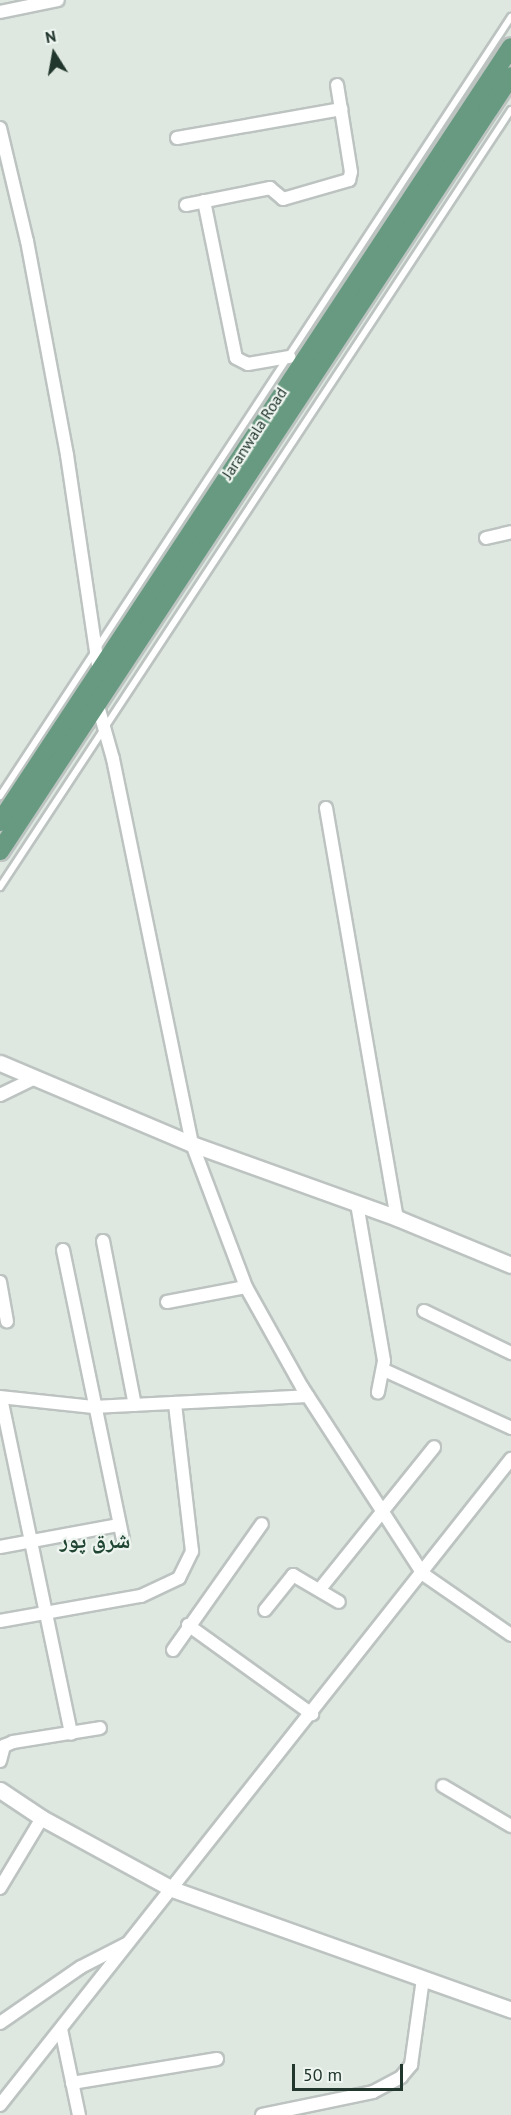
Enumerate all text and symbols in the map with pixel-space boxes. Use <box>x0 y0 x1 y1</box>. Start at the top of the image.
north arrow <box>24 24 84 84</box>
text: N <box>43 26 58 47</box>
street label: Jaranwala Road <box>217 384 291 482</box>
district label: شرق پور <box>60 1528 130 1554</box>
scale bar <box>295 2052 406 2090</box>
text: 50 m <box>303 2063 342 2086</box>

